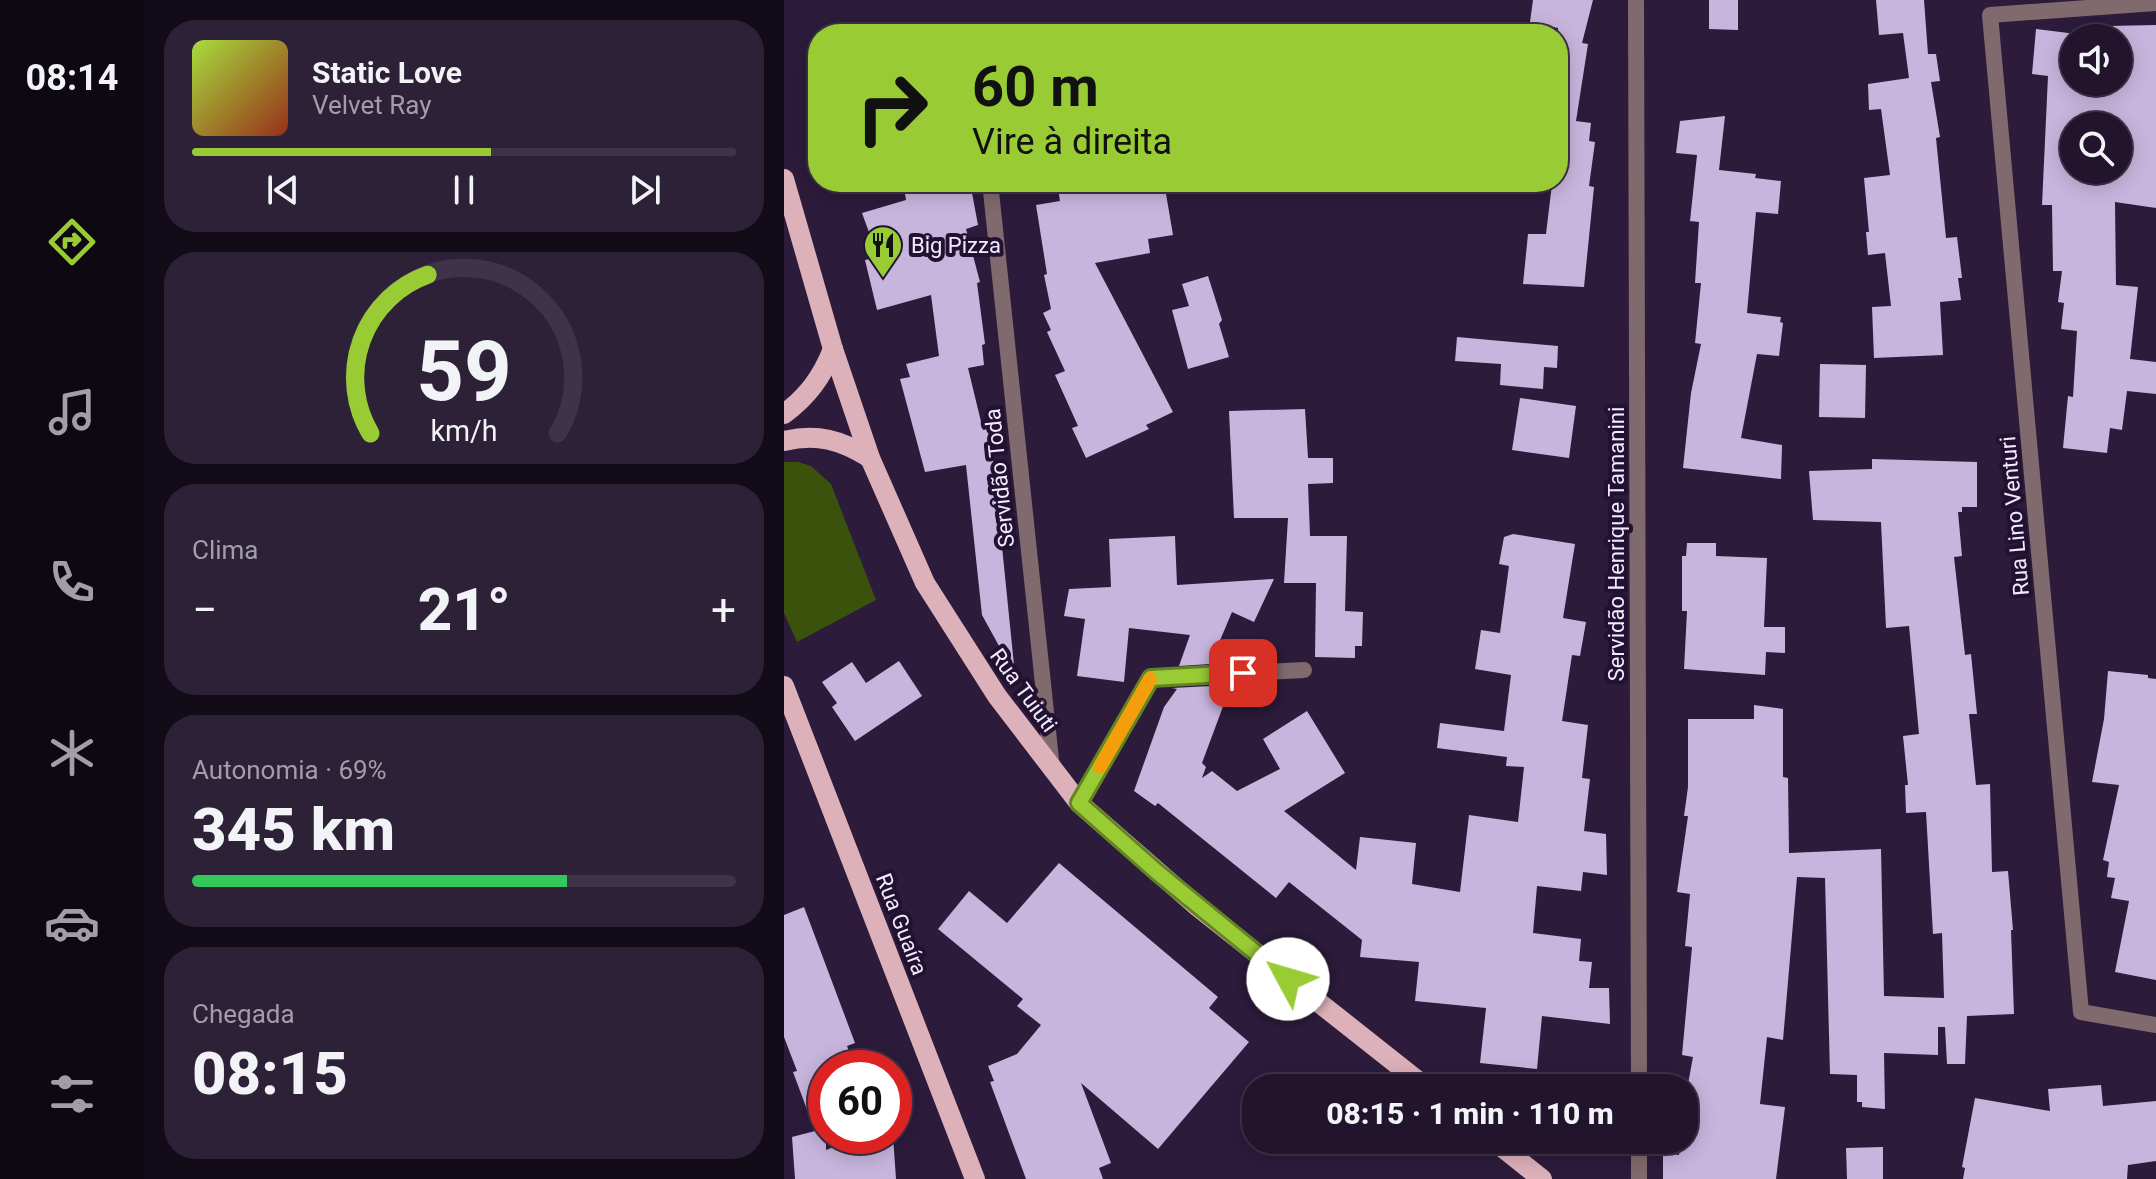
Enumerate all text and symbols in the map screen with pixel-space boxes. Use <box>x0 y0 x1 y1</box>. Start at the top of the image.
map controls <box>2060 24 2132 184</box>
button: sound <box>2060 24 2132 96</box>
text: 60 m <box>972 54 1099 120</box>
text: Static Love <box>312 55 462 90</box>
icon: right <box>840 56 944 160</box>
text: 08:14 <box>26 57 118 99</box>
text: Velvet Ray <box>312 90 432 120</box>
button: search <box>2060 112 2132 184</box>
text: Vire à direita <box>972 121 1172 163</box>
icon: previous <box>261 168 305 212</box>
icon: pause <box>442 168 486 212</box>
icon: next <box>623 168 667 212</box>
icon: directions <box>44 214 100 270</box>
restaurant icon: Big Pizza <box>862 224 904 279</box>
place label: Big Pizza <box>911 233 1001 258</box>
text: 59 <box>416 322 512 419</box>
icon: music <box>44 384 100 440</box>
street label: Servidão Toda <box>980 407 1019 549</box>
street label: Servidão Henrique Tamanini <box>1604 407 1629 681</box>
text: km/h <box>430 414 498 448</box>
street label: Rua Lino Venturi <box>1995 435 2034 597</box>
text: Clima <box>192 535 259 565</box>
icon: phone <box>44 554 100 610</box>
text: 21° <box>418 574 511 645</box>
text: − <box>192 584 217 636</box>
text: + <box>711 584 736 636</box>
pin <box>1209 639 1277 707</box>
street label: Rua Tuiuti <box>985 644 1062 737</box>
icon: arrive <box>1221 651 1265 695</box>
icon: climate <box>44 725 100 781</box>
text: Autonomia · 69% <box>192 755 387 785</box>
text: 345 km <box>192 794 395 865</box>
street label: Rua Guaíra <box>871 870 932 978</box>
icon: car <box>44 895 100 951</box>
position arrow <box>1246 937 1330 1021</box>
text: Chegada <box>192 999 295 1029</box>
text: 08:15 <box>192 1038 348 1109</box>
speed limit sign: 60 <box>808 1050 912 1154</box>
icon: filters <box>44 1066 100 1122</box>
text: 08:15 · 1 min · 110 m <box>1326 1096 1614 1131</box>

